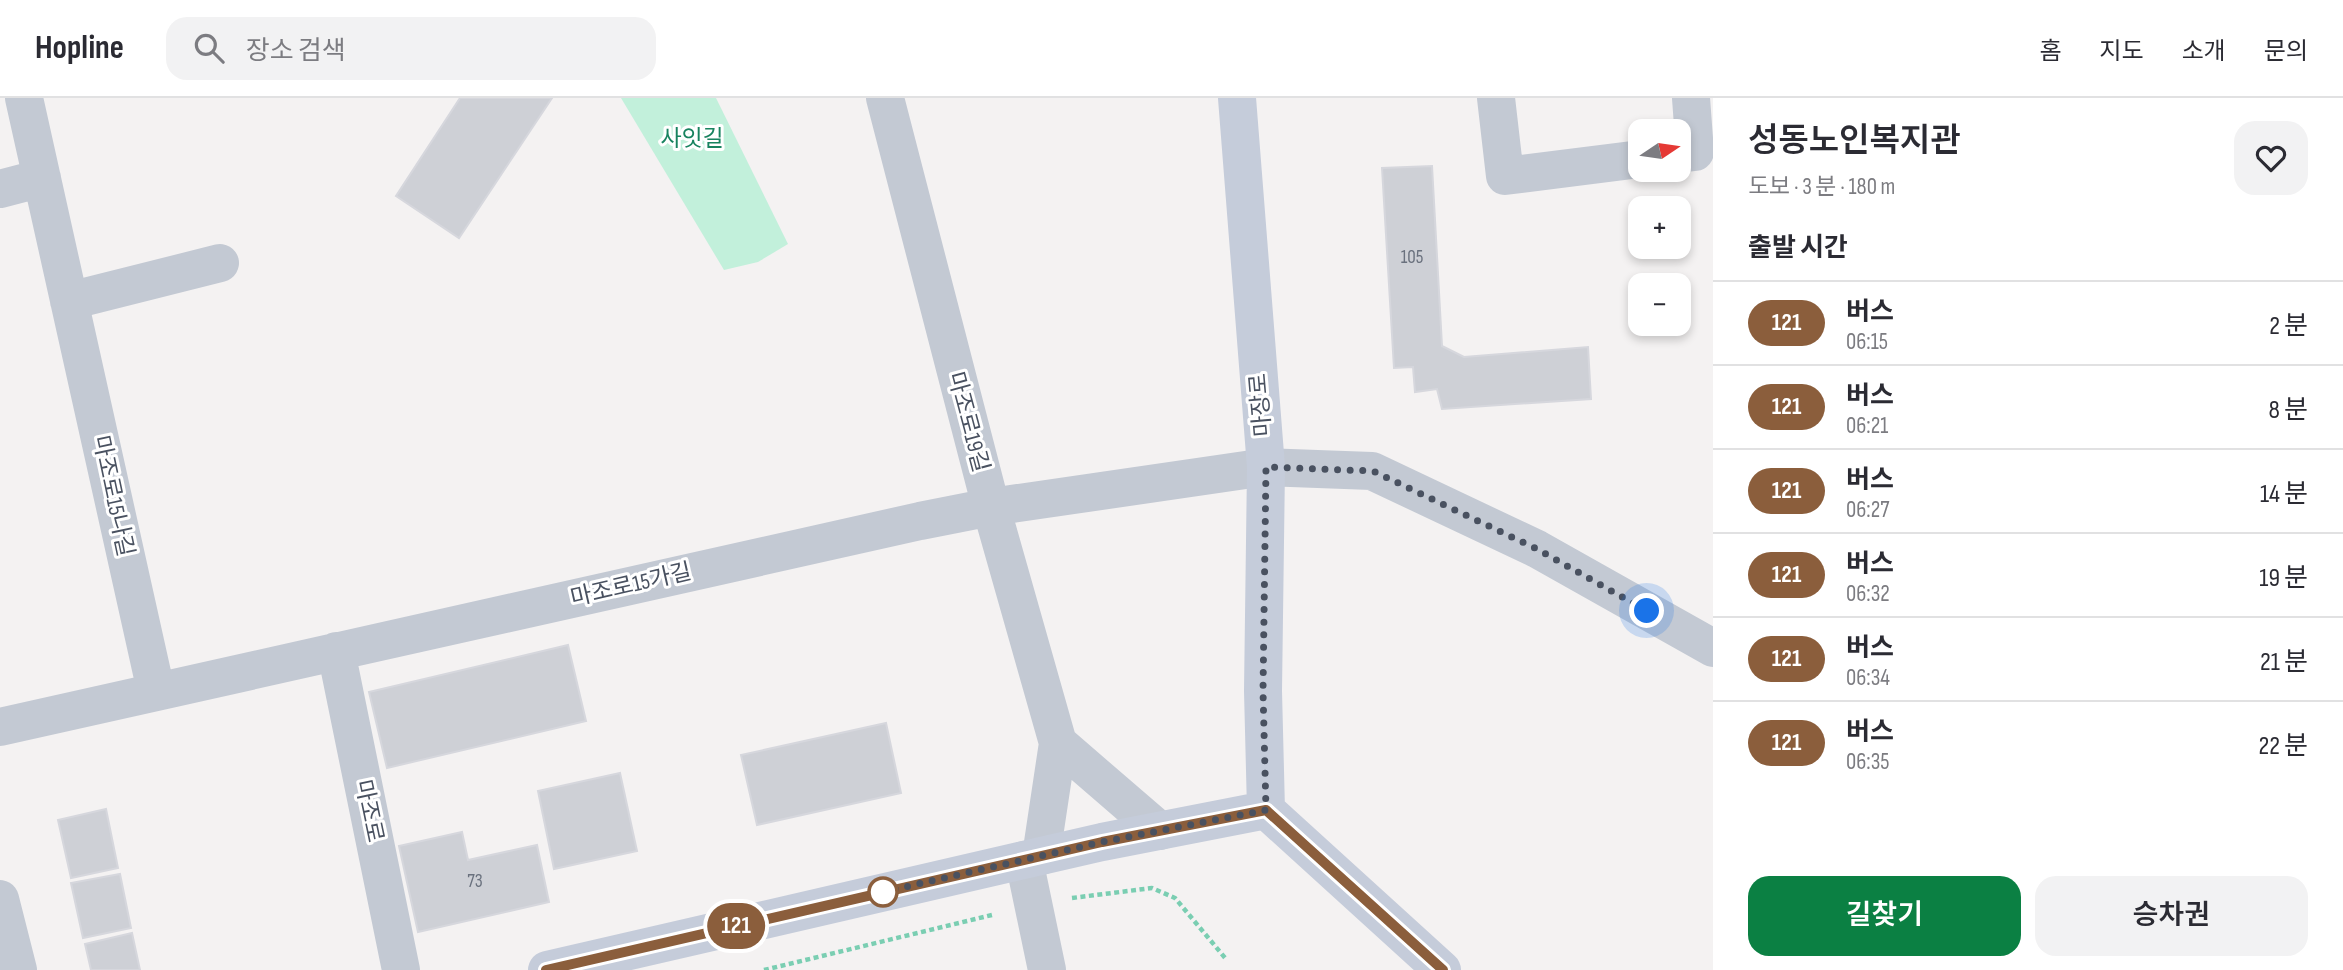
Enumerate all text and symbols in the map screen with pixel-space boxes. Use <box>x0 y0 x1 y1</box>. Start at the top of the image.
search box <box>166 17 656 80</box>
text: Hopline <box>35 28 124 68</box>
icon: search <box>190 29 228 67</box>
text: 장소 검색 <box>246 36 346 67</box>
text: 홈 <box>2039 37 2061 66</box>
text: 지도 <box>2099 37 2144 66</box>
text: 소개 <box>2182 37 2226 66</box>
text: 문의 <box>2264 37 2308 66</box>
north arrow <box>1628 119 1690 182</box>
map controls <box>1628 119 1691 336</box>
text: 성동노인복지관 <box>1748 121 1961 161</box>
button: heart <box>2234 121 2308 195</box>
park label: 사잇길 <box>660 125 724 153</box>
text: 도보 · 3 분 · 180 m <box>1748 173 1895 201</box>
button: + <box>1628 196 1691 259</box>
text: 출발 시간 <box>1748 233 1848 264</box>
house number: 105 <box>1401 246 1423 269</box>
button: − <box>1628 273 1691 336</box>
text: 버스 <box>1846 297 1894 328</box>
text: 121 <box>1772 308 1801 337</box>
text: 2 분 <box>2269 311 2308 342</box>
text: 06:15 <box>1846 328 1888 356</box>
street label: 마조로19길 <box>941 369 995 475</box>
street label: 마장로 <box>1244 372 1278 438</box>
text: 버스 <box>1846 381 1894 412</box>
text: 121 <box>1772 392 1801 421</box>
text: 8 분 <box>2269 395 2308 426</box>
text: 06:21 <box>1846 412 1888 440</box>
street label: 마조로15나길 <box>87 433 139 559</box>
text: 버스 <box>1846 465 1894 496</box>
text: 121 <box>1772 476 1801 505</box>
text: 14 분 <box>2260 479 2308 510</box>
text: 06:27 <box>1846 496 1889 524</box>
text: 버스 <box>1846 549 1894 580</box>
street label: 마조로15가길 <box>568 558 694 612</box>
text: 121 <box>1772 560 1801 589</box>
text: 19 분 <box>2259 563 2308 594</box>
text: 06:32 <box>1846 580 1890 608</box>
your location <box>1629 593 1664 628</box>
text: 버스 <box>1846 633 1894 664</box>
text: 121 <box>1772 644 1801 673</box>
text: 21 분 <box>2260 647 2308 678</box>
text: 06:34 <box>1846 664 1890 692</box>
text: 버스 <box>1846 717 1894 748</box>
text: 121 <box>1772 728 1801 757</box>
text: 22 분 <box>2258 731 2308 762</box>
text: 06:35 <box>1846 748 1890 776</box>
street label: 마조로 <box>349 777 389 845</box>
house number: 73 <box>467 870 483 893</box>
button: 길찾기 <box>1748 876 2021 956</box>
button: 승차권 <box>2035 876 2308 956</box>
unlabelled marker <box>868 877 898 907</box>
line badge: 121 <box>696 903 776 949</box>
text: 121 <box>721 911 751 940</box>

